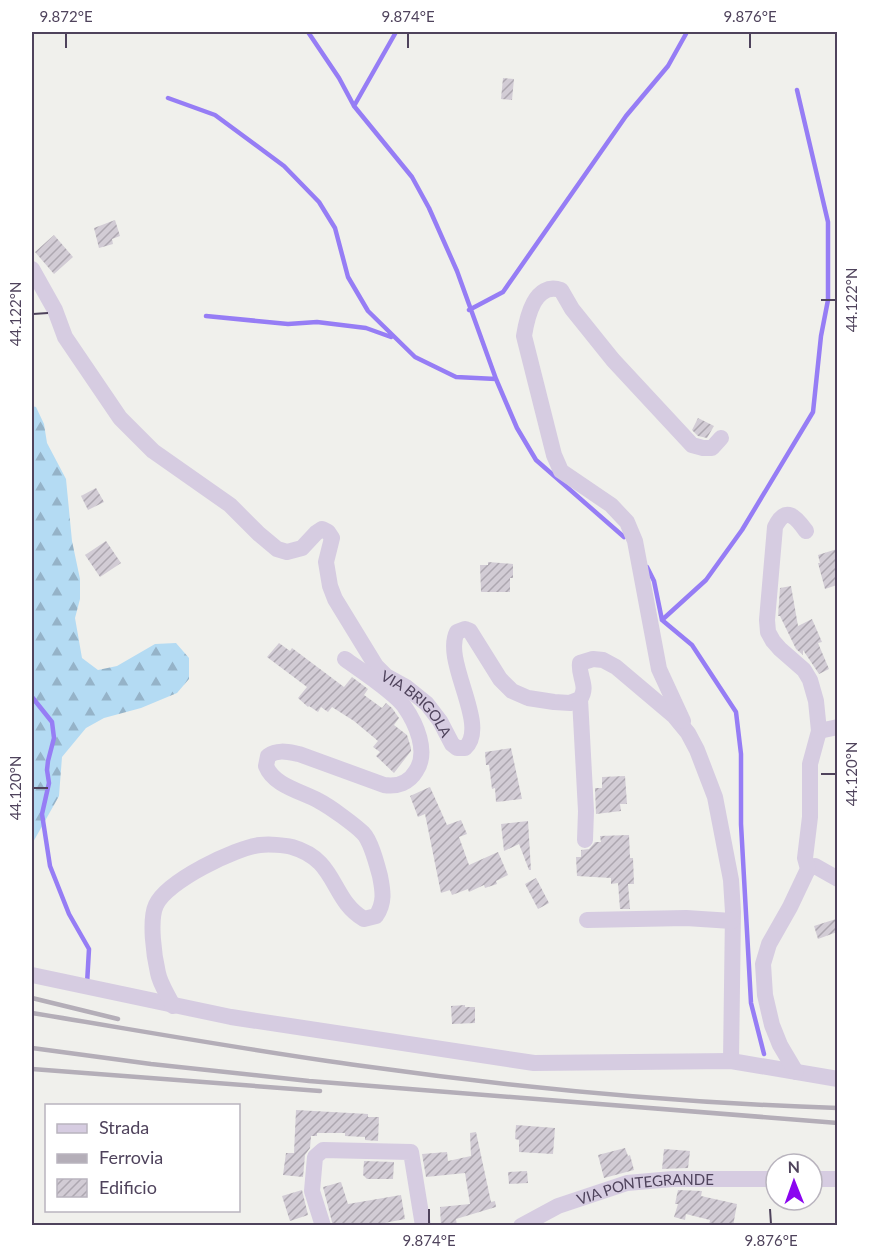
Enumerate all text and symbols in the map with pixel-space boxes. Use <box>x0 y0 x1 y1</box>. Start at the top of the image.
text: 9.872°E <box>39 7 93 25</box>
text: 9.874°E <box>381 7 435 25</box>
text: 9.876°E <box>723 7 777 25</box>
text: 44.122°N <box>842 268 860 332</box>
text: 44.122°N <box>6 282 24 346</box>
street label: VIA BRIGOLA <box>378 666 456 741</box>
text: 44.120°N <box>842 742 860 806</box>
text: 44.120°N <box>6 756 24 820</box>
legend <box>45 1104 240 1212</box>
text: Strada <box>99 1116 149 1138</box>
text: Ferrovia <box>99 1146 163 1168</box>
north arrow <box>764 1152 824 1212</box>
text: N <box>787 1157 800 1176</box>
street label: VIA PONTEGRANDE <box>574 1170 714 1208</box>
text: Edificio <box>99 1176 157 1198</box>
text: 9.874°E <box>402 1231 456 1249</box>
text: 9.876°E <box>744 1231 798 1249</box>

